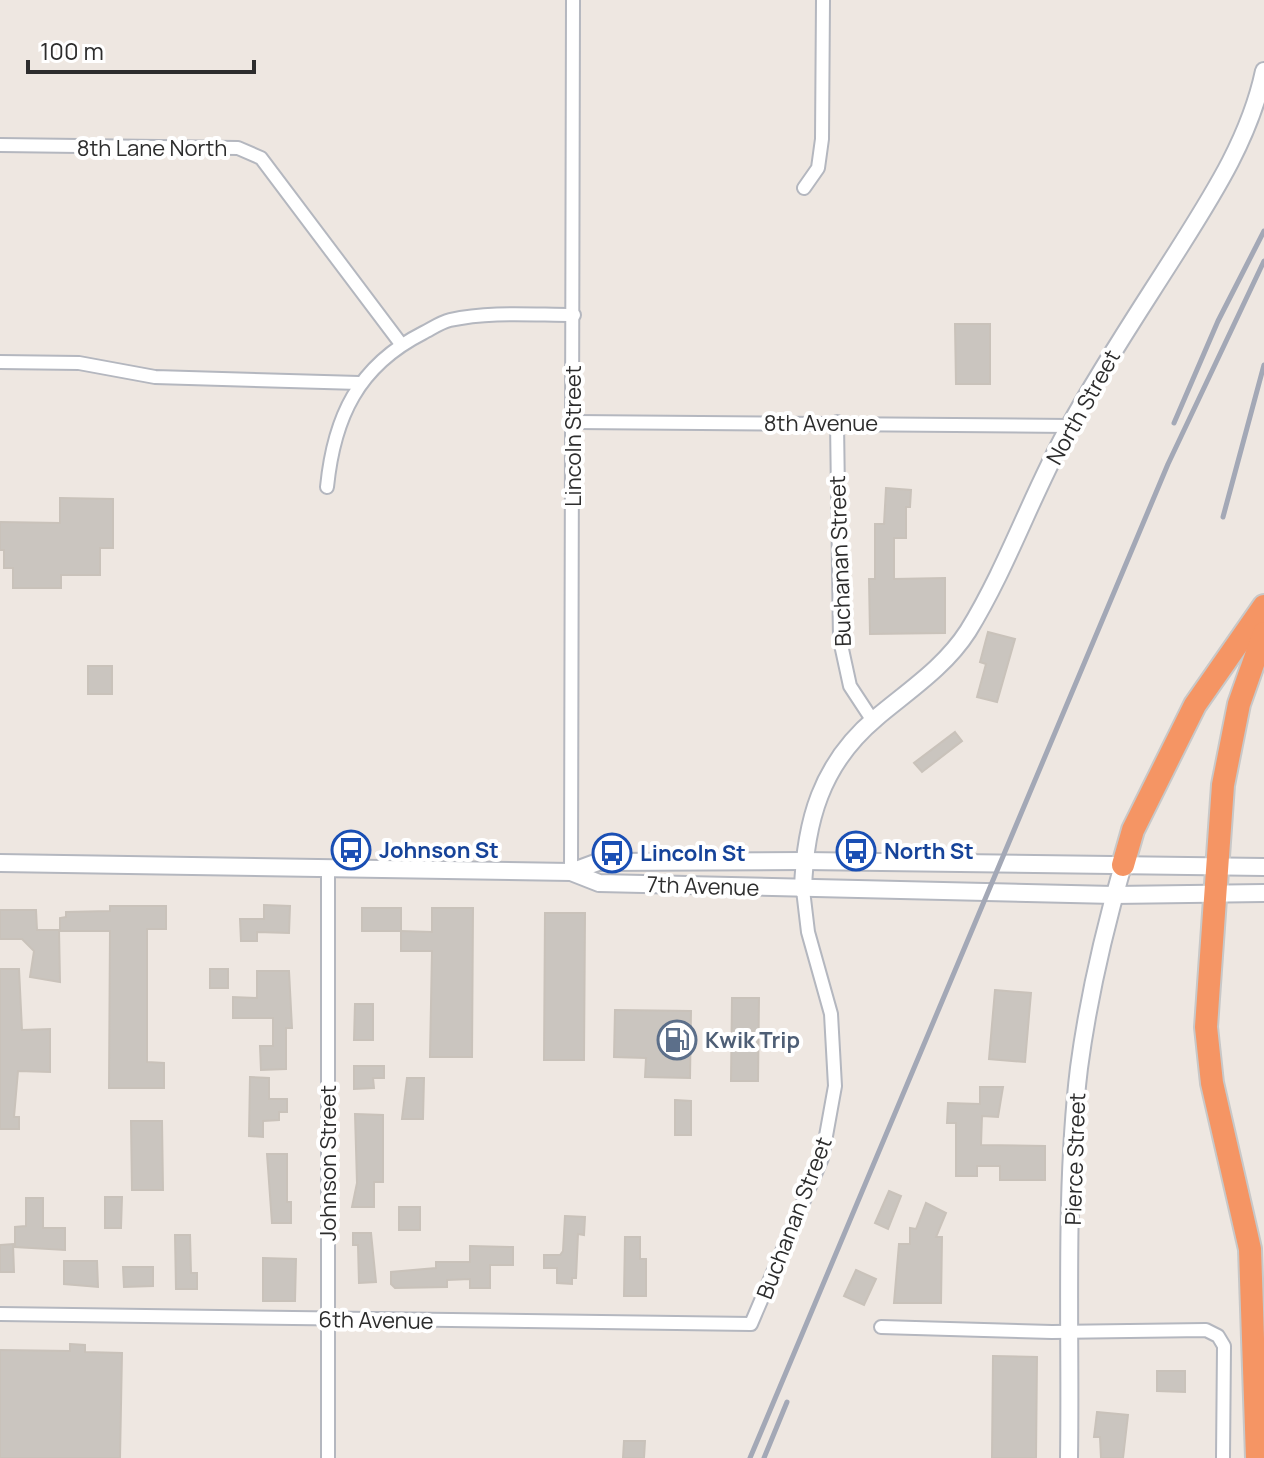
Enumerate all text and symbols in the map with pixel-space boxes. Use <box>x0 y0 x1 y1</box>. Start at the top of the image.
scale bar <box>28 24 254 74</box>
text: 100 m <box>40 34 104 67</box>
street label: 8th Lane North <box>77 133 227 163</box>
street label: North Street <box>1039 344 1127 470</box>
street label: Lincoln Street <box>558 365 588 507</box>
street label: 8th Avenue <box>764 408 878 438</box>
street label: Buchanan Street <box>822 475 858 647</box>
bus stop icon: Johnson St <box>330 829 372 871</box>
bus stop icon: North St <box>835 830 877 872</box>
bus stop icon: Lincoln St <box>591 832 633 874</box>
place label: Johnson St <box>379 835 499 865</box>
place label: North St <box>884 836 974 866</box>
place label: Lincoln St <box>640 838 746 868</box>
street label: 7th Avenue <box>646 869 760 903</box>
fuel station icon: Kwik Trip <box>656 1019 698 1061</box>
place label: Kwik Trip <box>705 1025 800 1055</box>
street label: Johnson Street <box>313 1085 343 1241</box>
street label: Pierce Street <box>1058 1092 1092 1226</box>
street label: Buchanan Street <box>749 1132 839 1303</box>
street label: 6th Avenue <box>318 1304 434 1336</box>

